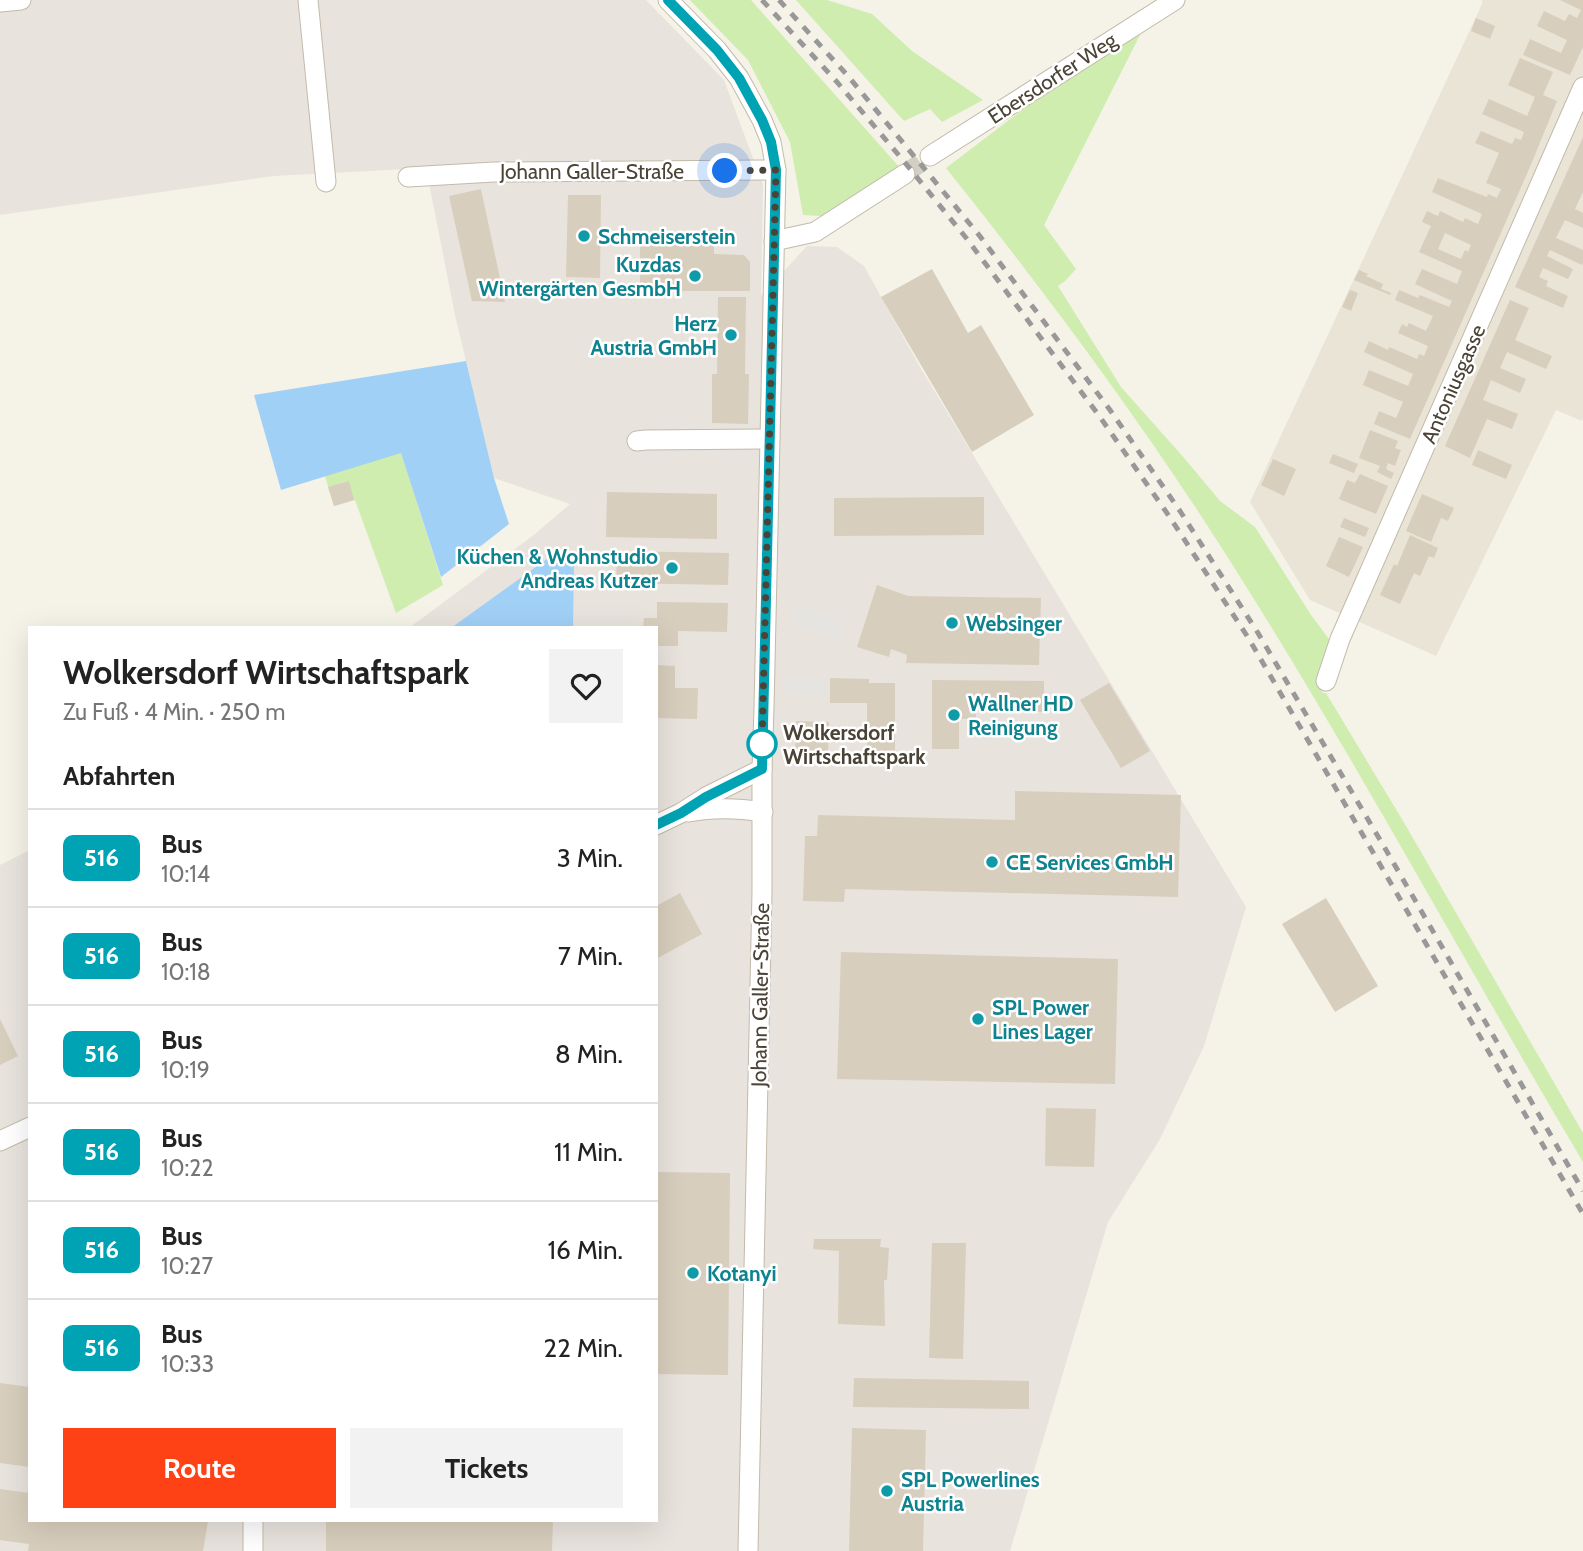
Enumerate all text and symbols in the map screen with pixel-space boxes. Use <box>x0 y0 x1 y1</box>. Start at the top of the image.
street label: Ebersdorfer Weg <box>983 27 1121 129</box>
your location <box>707 153 742 188</box>
street label: Johann Galler-Straße <box>499 159 684 184</box>
place label: Schmeiserstein <box>598 224 736 249</box>
marker: Schmeiserstein <box>576 228 592 244</box>
place label: Kuzdas Wintergärten GesmbH <box>479 252 681 301</box>
marker: Kuzdas Wintergärten GesmbH <box>687 268 703 284</box>
place label: Herz Austria GmbH <box>590 311 717 360</box>
street label: Antoniusgasse <box>1416 320 1490 447</box>
marker: Herz Austria GmbH <box>723 327 739 343</box>
place label: Küchen & Wohnstudio Andreas Kutzer <box>457 544 658 593</box>
marker: Küchen & Wohnstudio Andreas Kutzer <box>664 560 680 576</box>
place label: Websinger <box>966 611 1062 636</box>
marker: Websinger <box>944 615 960 631</box>
button: heart <box>549 649 623 723</box>
text: Wolkersdorf Wirtschaftspark <box>63 652 469 692</box>
place label: Wallner HD Reinigung <box>968 691 1073 740</box>
text: Zu Fuß · 4 Min. · 250 m <box>63 698 286 726</box>
marker: Wallner HD Reinigung <box>946 707 962 723</box>
place label: Wolkersdorf Wirtschaftspark <box>783 720 926 769</box>
marker: Wolkersdorf Wirtschaftspark <box>747 729 777 759</box>
text: Abfahrten <box>63 760 175 792</box>
text: Bus <box>161 828 202 860</box>
text: 3 Min. <box>557 842 623 874</box>
text: 516 <box>84 843 119 872</box>
place label: CE Services GmbH <box>1006 850 1174 875</box>
marker: CE Services GmbH <box>984 854 1000 870</box>
text: 10:14 <box>161 860 210 888</box>
street label: Johann Galler-Straße <box>746 902 774 1088</box>
text: Bus <box>161 926 202 958</box>
text: 7 Min. <box>558 940 623 972</box>
text: 516 <box>84 941 119 970</box>
text: 10:18 <box>161 958 211 986</box>
place label: SPL Power Lines Lager <box>992 995 1093 1044</box>
marker: SPL Power Lines Lager <box>970 1011 986 1027</box>
text: Bus <box>161 1024 202 1056</box>
text: 8 Min. <box>555 1038 623 1070</box>
text: 516 <box>84 1039 119 1068</box>
text: 10:19 <box>161 1056 210 1084</box>
text: Bus <box>161 1122 202 1154</box>
text: 11 Min. <box>554 1136 623 1168</box>
text: 516 <box>84 1137 119 1166</box>
text: 10:22 <box>161 1154 213 1182</box>
text: Bus <box>161 1220 202 1252</box>
text: 16 Min. <box>548 1234 623 1266</box>
text: 516 <box>84 1235 119 1264</box>
text: 10:27 <box>161 1252 213 1280</box>
place label: Kotanyi <box>707 1261 777 1286</box>
marker: Kotanyi <box>685 1265 701 1281</box>
text: Bus <box>161 1318 202 1350</box>
text: 22 Min. <box>544 1332 623 1364</box>
text: 516 <box>84 1333 119 1362</box>
text: 10:33 <box>161 1350 214 1378</box>
button: Route <box>63 1428 336 1508</box>
button: Tickets <box>350 1428 623 1508</box>
place label: SPL Powerlines Austria <box>901 1467 1040 1516</box>
marker: SPL Powerlines Austria <box>879 1483 895 1499</box>

